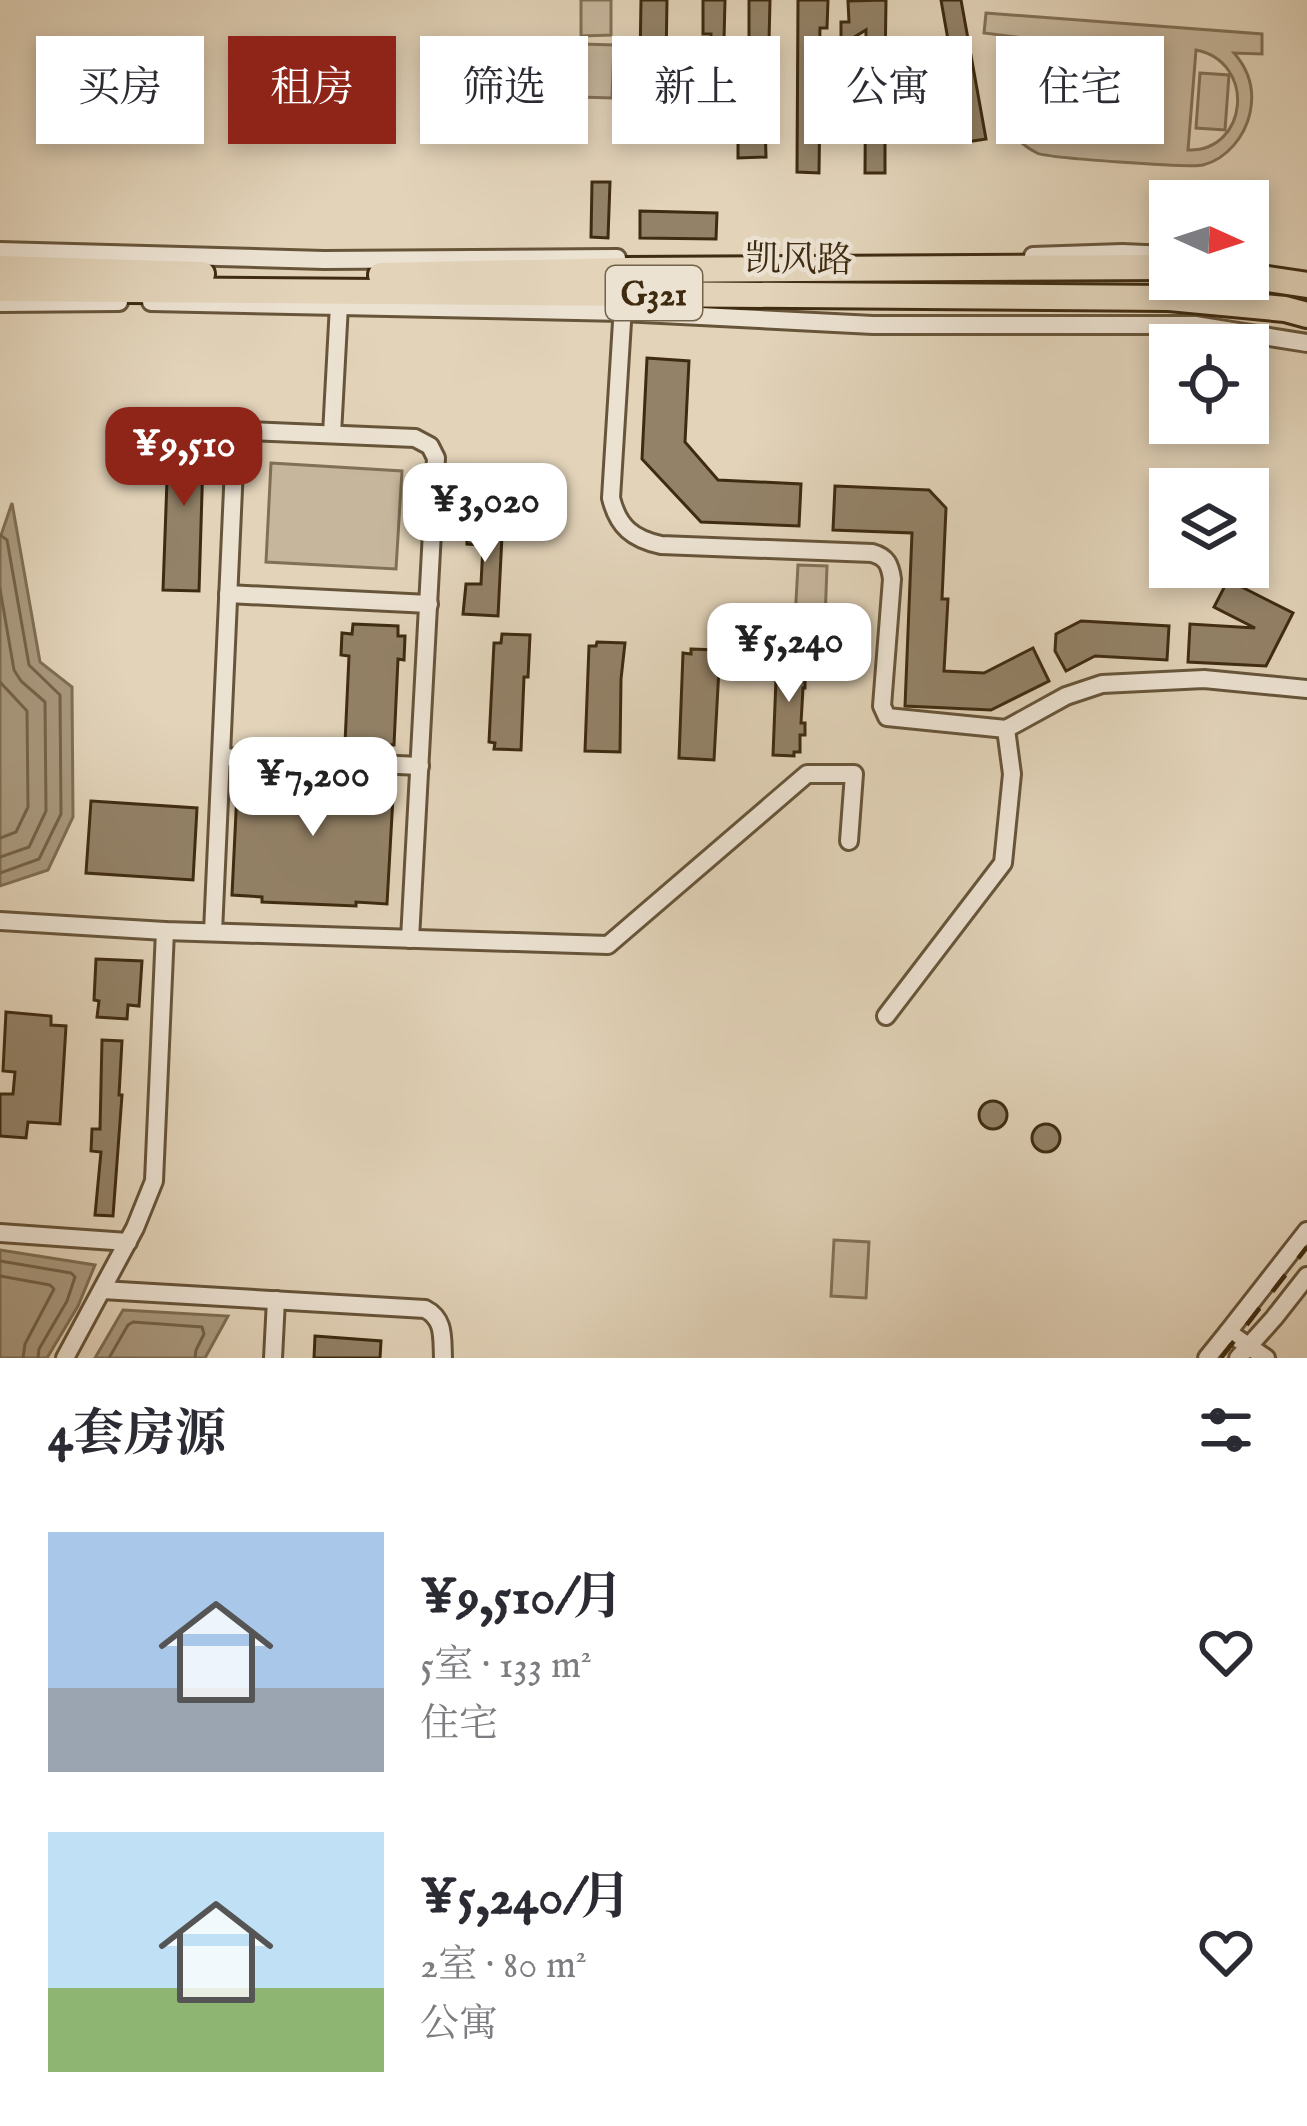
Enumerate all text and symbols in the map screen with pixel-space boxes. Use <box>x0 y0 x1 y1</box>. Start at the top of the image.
chip: 买房 <box>36 36 204 144</box>
chip: 租房 <box>228 36 396 144</box>
chip: 筛选 <box>420 36 588 144</box>
chip: 新上 <box>612 36 780 144</box>
chip: 公寓 <box>804 36 972 144</box>
chip: 住宅 <box>996 36 1164 144</box>
north arrow <box>1149 180 1269 300</box>
map controls <box>1149 180 1269 588</box>
street label: 凯风路 <box>745 237 853 285</box>
road number: G321 <box>606 266 702 320</box>
button: locate <box>1149 324 1269 444</box>
pin: ¥9,510 <box>86 407 282 509</box>
text: ¥9,510 <box>132 421 236 470</box>
pin: ¥3,020 <box>387 463 583 565</box>
button: layers <box>1149 468 1269 588</box>
text: ¥3,020 <box>430 477 540 526</box>
pin: ¥5,240 <box>691 603 887 705</box>
text: ¥5,240 <box>734 617 844 666</box>
pin: ¥7,200 <box>215 737 411 839</box>
text: ¥7,200 <box>256 751 370 800</box>
icon: filters <box>1193 1397 1259 1463</box>
text: 4套房源 <box>48 1404 226 1469</box>
text: ¥9,510/月 <box>420 1567 624 1632</box>
icon: home <box>144 1580 288 1724</box>
icon: heart <box>1193 1619 1259 1685</box>
text: 5室 · 133 m² <box>420 1642 592 1691</box>
text: 住宅 <box>420 1701 498 1750</box>
text: ¥5,240/月 <box>420 1867 632 1932</box>
icon: home <box>144 1880 288 2024</box>
icon: heart <box>1193 1919 1259 1985</box>
text: 2室 · 80 m² <box>420 1942 587 1991</box>
text: 公寓 <box>420 2001 498 2050</box>

